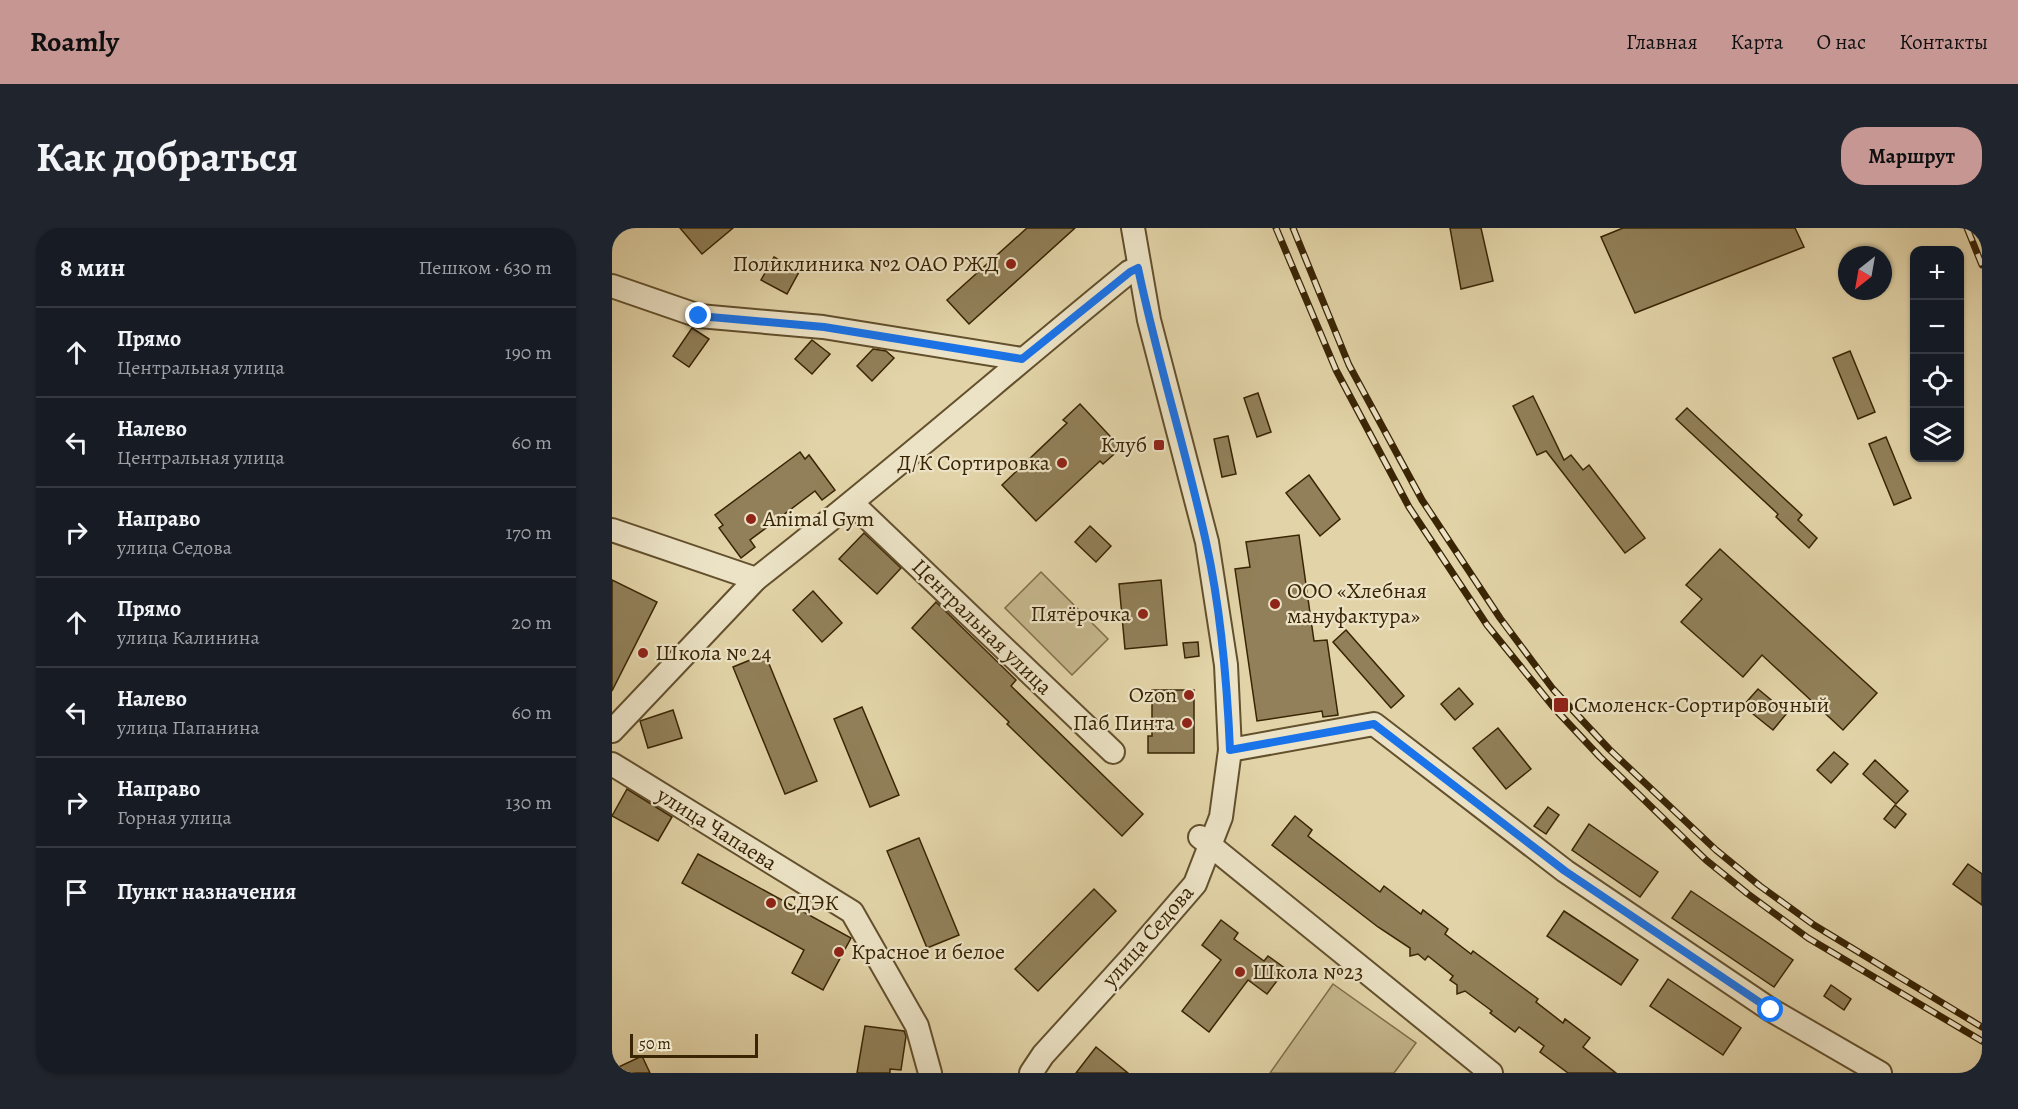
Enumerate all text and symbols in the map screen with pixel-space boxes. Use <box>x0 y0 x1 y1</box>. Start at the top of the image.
text: Roamly <box>30 23 119 61</box>
text: Главная <box>1626 28 1698 56</box>
text: Карта <box>1731 28 1783 56</box>
text: О нас <box>1816 28 1866 56</box>
text: Контакты <box>1899 28 1988 56</box>
button: Маршрут <box>1841 127 1982 185</box>
text: Как добраться <box>36 128 298 185</box>
north arrow <box>1838 246 1892 300</box>
map controls <box>1910 246 1964 462</box>
button: + <box>1910 246 1964 300</box>
place label: Поликлиника №2 ОАО РЖД <box>733 249 999 279</box>
text: 8 мин <box>60 250 125 285</box>
text: Пешком · 630 m <box>419 254 552 281</box>
marker: Поликлиника №2 ОАО РЖД <box>1004 257 1018 271</box>
button: − <box>1910 300 1964 354</box>
route end <box>685 302 711 328</box>
text: Прямо <box>117 324 181 354</box>
icon: ahead <box>60 336 93 369</box>
text: 190 m <box>505 339 552 366</box>
text: Центральная улица <box>117 354 285 381</box>
button: locate <box>1910 354 1964 408</box>
button: layers <box>1910 408 1964 462</box>
text: Налево <box>117 414 187 444</box>
icon: left <box>60 426 93 459</box>
text: 60 m <box>512 429 552 456</box>
place label: Клуб <box>1101 430 1147 460</box>
marker: Клуб <box>1152 438 1166 452</box>
text: Центральная улица <box>117 444 285 471</box>
place label: Д/К Сортировка <box>897 448 1051 478</box>
marker: Д/К Сортировка <box>1055 456 1069 470</box>
text: Направо <box>117 504 200 534</box>
place label: Animal Gym <box>762 504 874 534</box>
marker: Animal Gym <box>744 512 758 526</box>
icon: right <box>60 516 93 549</box>
text: 170 m <box>506 519 552 546</box>
text: улица Седова <box>117 534 232 561</box>
street label: Центральная улица <box>905 552 1059 703</box>
place label: ООО «Хлебная мануфактура» <box>1287 576 1427 631</box>
text: Прямо <box>117 594 181 624</box>
marker: ООО «Хлебная мануфактура» <box>1268 597 1282 611</box>
place label: Пятёрочка <box>1031 599 1132 629</box>
icon: ahead <box>60 606 93 639</box>
marker: Пятёрочка <box>1136 607 1150 621</box>
text: 20 m <box>511 609 552 636</box>
text: улица Калинина <box>117 624 260 651</box>
place label: Школа № 24 <box>655 638 772 668</box>
marker: Школа № 24 <box>636 646 650 660</box>
place label: Ozon <box>1129 680 1177 710</box>
text: Налево <box>117 684 187 714</box>
marker: Ozon <box>1182 688 1196 702</box>
place label: Смоленск-Сортировочный <box>1574 690 1830 720</box>
icon: left <box>60 696 93 729</box>
marker: Смоленск-Сортировочный <box>1552 696 1570 714</box>
text: 60 m <box>512 699 552 726</box>
place label: Паб Пинта <box>1073 708 1176 738</box>
text: улица Папанина <box>117 714 260 741</box>
marker: Паб Пинта <box>1180 716 1194 730</box>
text: Направо <box>117 774 200 804</box>
street label: улица Чапаева <box>650 780 784 878</box>
icon: right <box>60 786 93 819</box>
text: 130 m <box>506 789 552 816</box>
text: Горная улица <box>117 804 232 831</box>
icon: arrive <box>60 876 93 909</box>
text: Пункт назначения <box>117 877 296 907</box>
street label: улица Седова <box>1095 878 1201 994</box>
place label: СДЭК <box>783 888 838 918</box>
marker: СДЭК <box>764 896 778 910</box>
place label: Красное и белое <box>851 937 1005 967</box>
marker: Красное и белое <box>832 945 846 959</box>
place label: Школа №23 <box>1252 957 1363 987</box>
marker: Школа №23 <box>1233 965 1247 979</box>
route start <box>1757 996 1783 1022</box>
scale bar <box>630 1031 758 1058</box>
text: 50 m <box>639 1033 671 1055</box>

